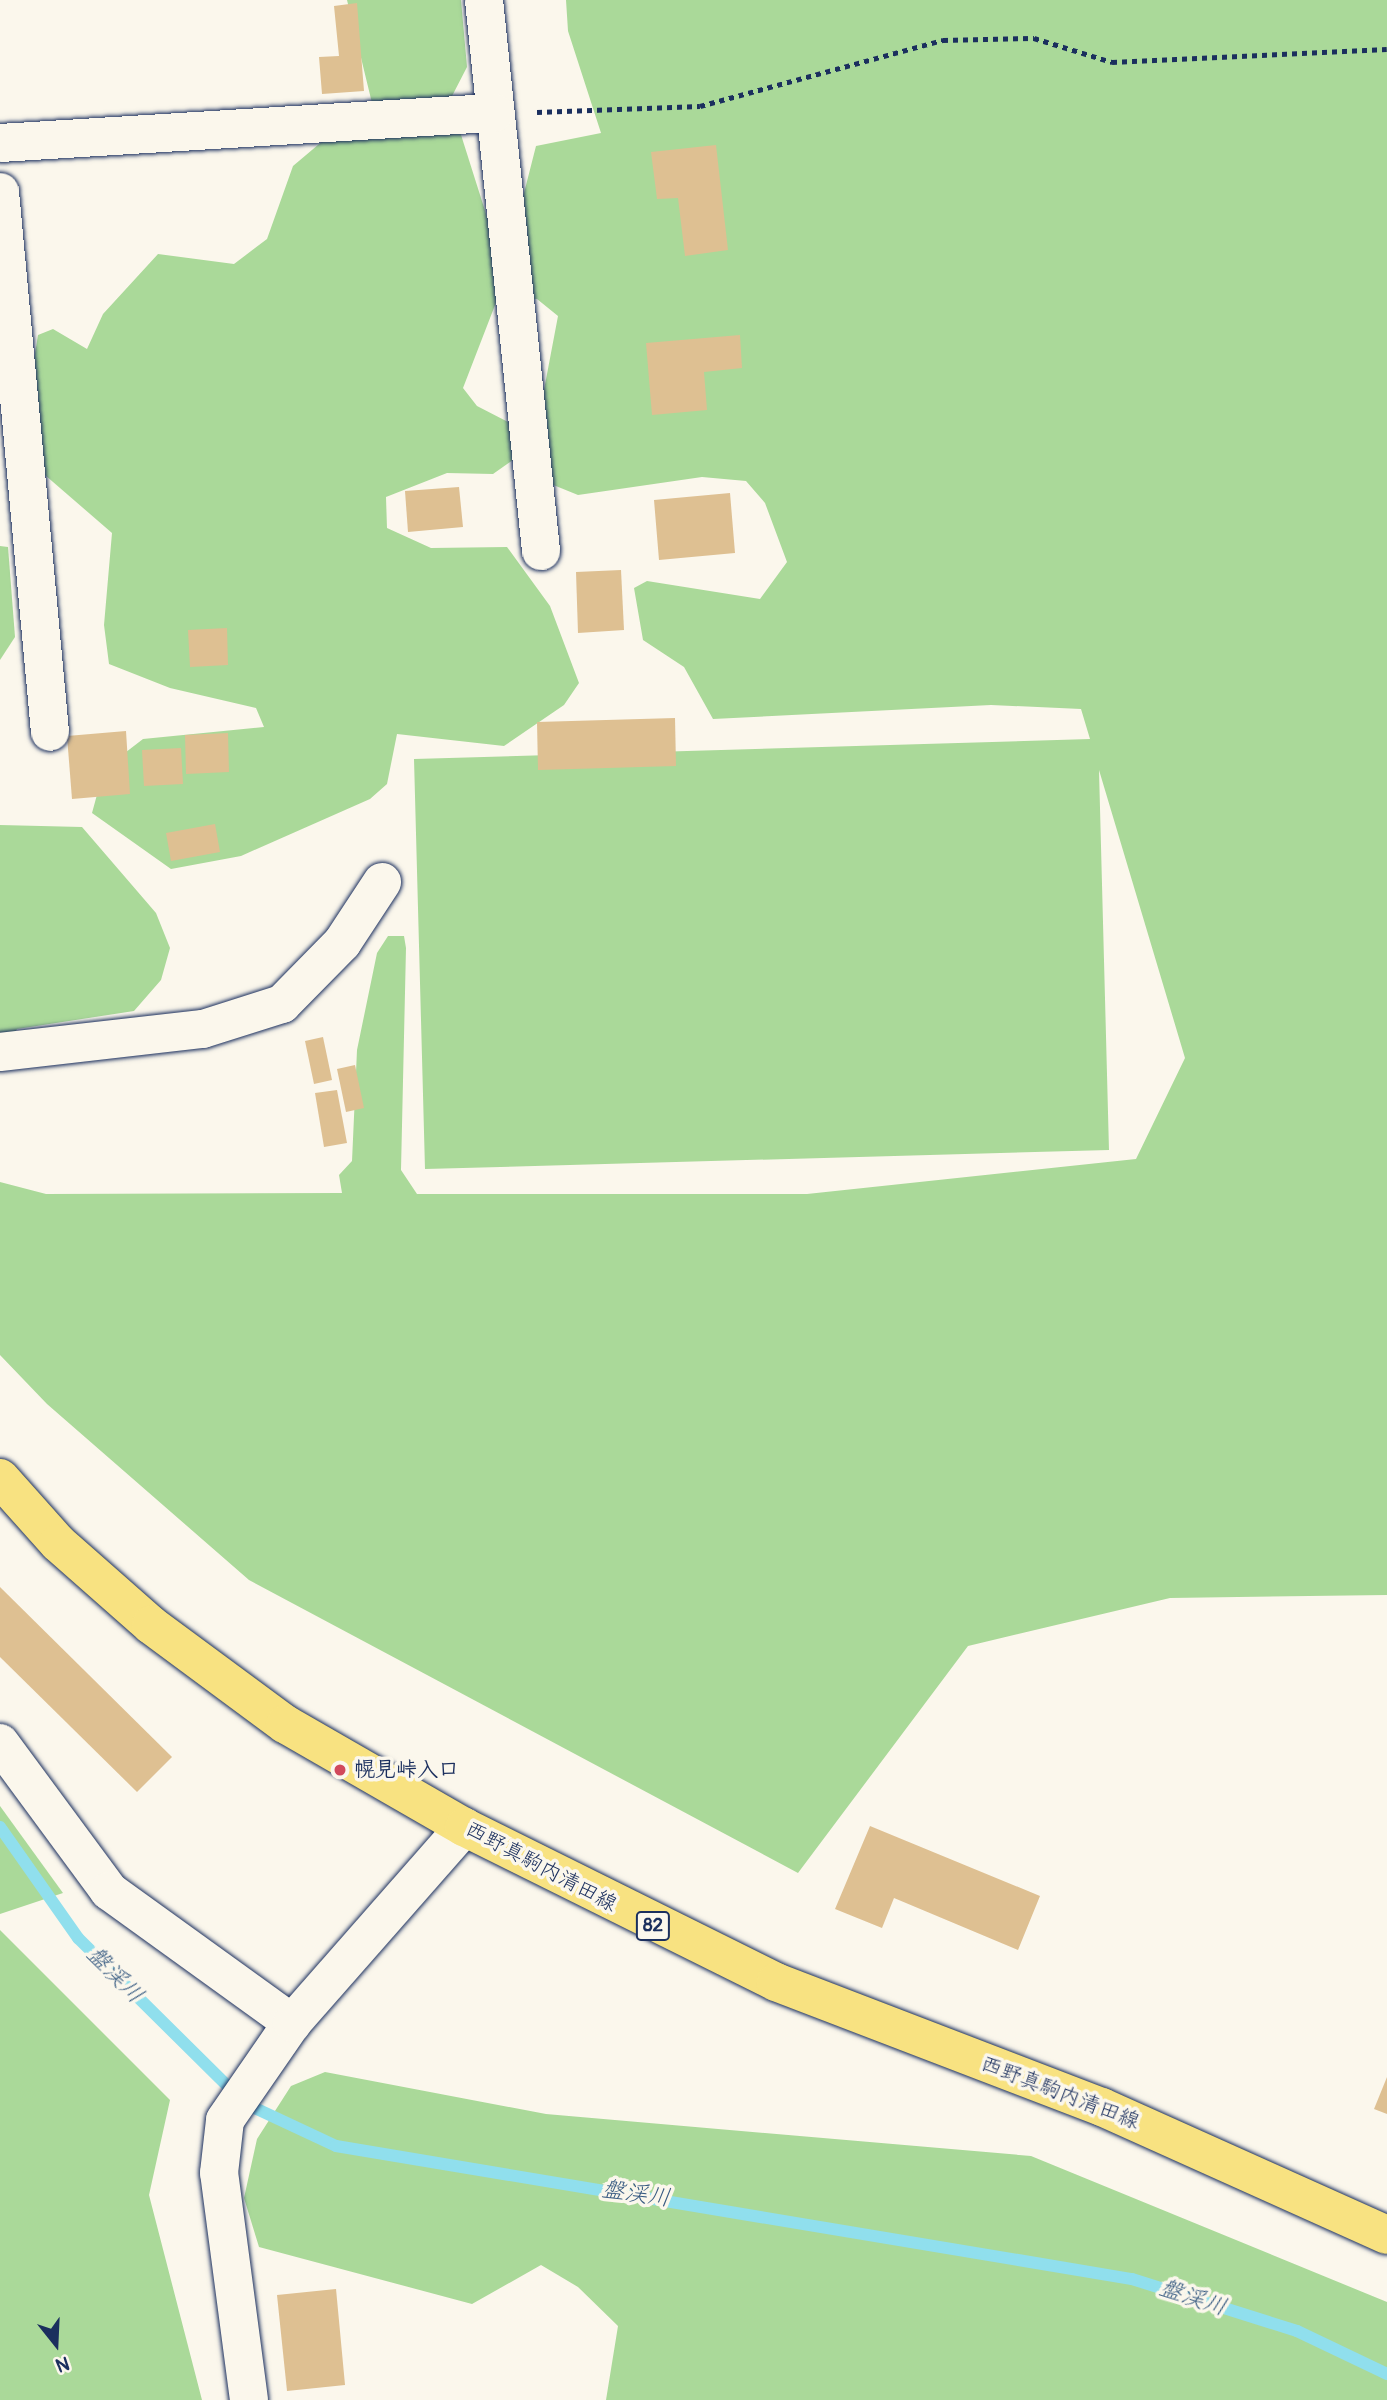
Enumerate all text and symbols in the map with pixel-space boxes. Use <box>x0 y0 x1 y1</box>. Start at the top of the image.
place label: 幌見峠入口 <box>354 1757 459 1783</box>
marker: 幌見峠入口 <box>332 1762 348 1778</box>
street label: 西野真駒内清田線 <box>461 1816 621 1918</box>
road number: 82 <box>636 1910 670 1942</box>
water label: 盤渓川 <box>81 1941 149 2009</box>
street label: 西野真駒内清田線 <box>977 2051 1143 2135</box>
water label: 盤渓川 <box>600 2176 672 2212</box>
water label: 盤渓川 <box>1156 2274 1230 2322</box>
north arrow <box>21 2309 91 2379</box>
text: N <box>53 2351 72 2377</box>

